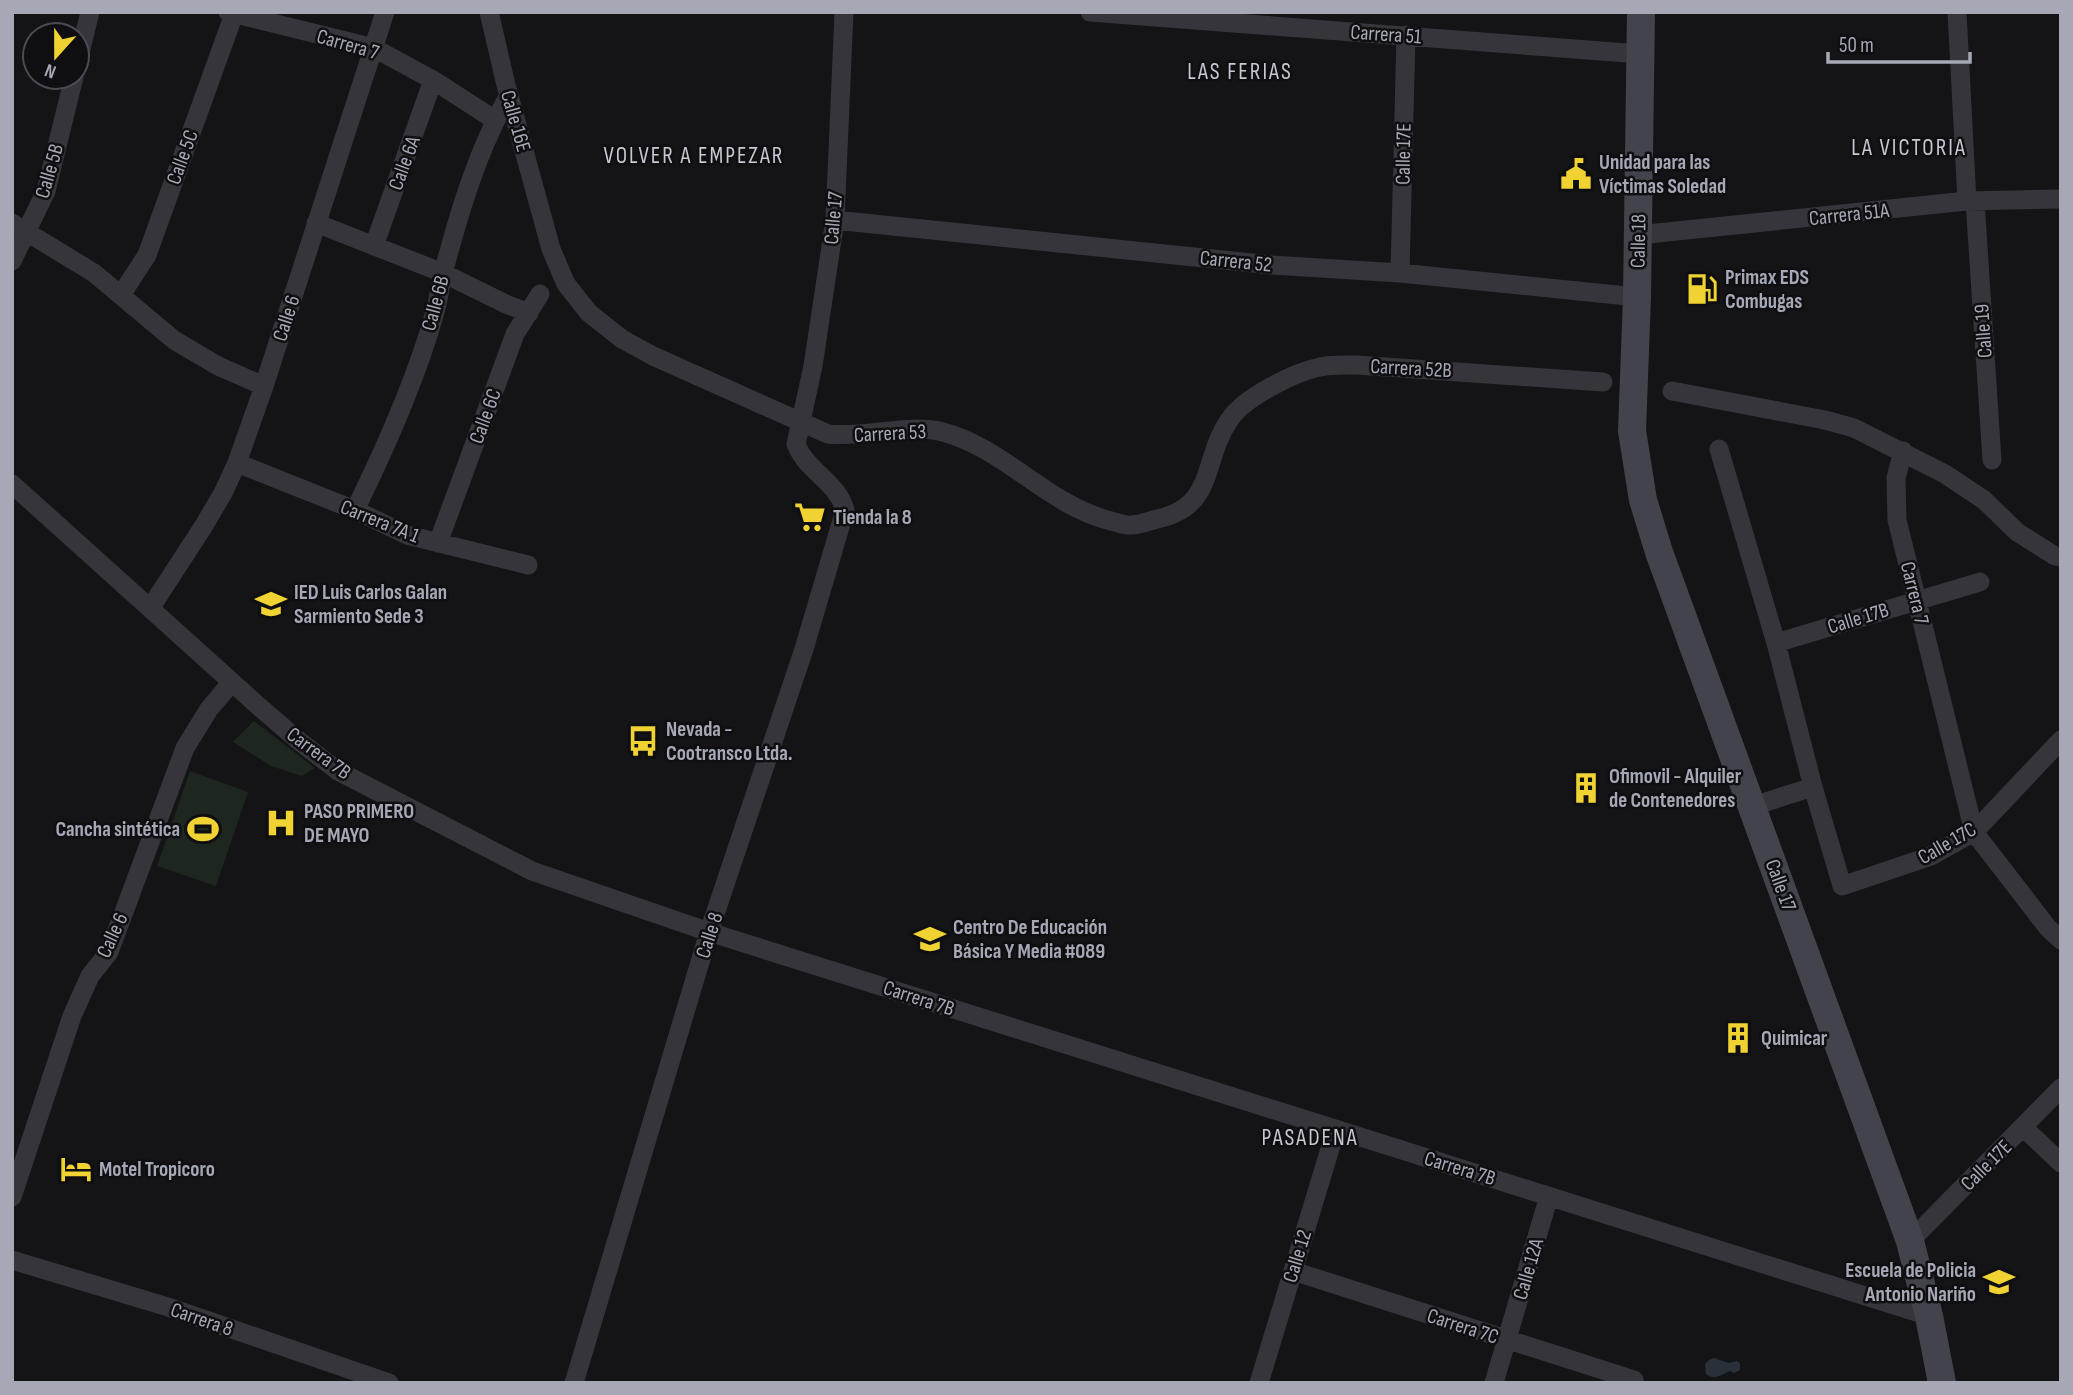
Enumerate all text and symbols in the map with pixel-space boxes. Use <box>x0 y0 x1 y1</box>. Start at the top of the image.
street label: Carrera 51 <box>1350 20 1423 49</box>
north arrow <box>21 21 91 91</box>
scale bar <box>1828 21 1970 65</box>
street label: Carrera 7 <box>314 24 382 65</box>
text: 50 m <box>1839 33 1874 58</box>
text: N <box>42 58 59 83</box>
district label: LAS FERIAS <box>1187 58 1293 86</box>
street label: Calle 16E <box>495 88 536 155</box>
street label: Calle 17E <box>1390 123 1417 185</box>
street label: Calle 5C <box>161 127 204 188</box>
street label: Calle 6A <box>383 132 426 194</box>
district label: LA VICTORIA <box>1851 134 1967 162</box>
street label: Calle 5B <box>30 141 69 201</box>
district label: VOLVER A EMPEZAR <box>604 142 784 170</box>
place label: Unidad para las Víctimas Soledad <box>1599 150 1726 199</box>
public building icon: Unidad para las Víctimas Soledad <box>1559 157 1593 191</box>
street label: Calle 17 <box>819 190 848 246</box>
street label: Carrera 51A <box>1808 198 1891 231</box>
street label: Calle 18 <box>1626 214 1651 268</box>
street label: Carrera 52 <box>1199 245 1273 278</box>
place label: Primax EDS Combugas <box>1725 265 1809 314</box>
fuel station icon: Primax EDS Combugas <box>1685 272 1719 306</box>
street label: Calle 6B <box>416 273 455 333</box>
street label: Calle 6 <box>267 292 306 344</box>
street label: Calle 19 <box>1969 303 1998 359</box>
street label: Carrera 52B <box>1370 354 1452 383</box>
street label: Calle 6C <box>464 385 507 447</box>
street label: Carrera 53 <box>853 419 927 448</box>
street label: Carrera 7A 1 <box>337 494 424 549</box>
supermarket icon: Tienda la 8 <box>793 500 827 534</box>
place label: Tienda la 8 <box>833 505 912 530</box>
street label: Carrera 7 <box>1895 559 1934 628</box>
place label: IED Luis Carlos Galan Sarmiento Sede 3 <box>294 580 447 629</box>
school or university icon: IED Luis Carlos Galan Sarmiento Sede 3 <box>254 587 288 621</box>
street label: Calle 17B <box>1825 597 1892 640</box>
place label: Nevada - Cootransco Ltda. <box>666 717 793 766</box>
street label: Carrera 7B <box>282 722 356 785</box>
bus stop icon: Nevada - Cootransco Ltda. <box>626 724 660 758</box>
place label: Ofimovil - Alquiler de Contenedores <box>1609 764 1742 813</box>
building icon: Ofimovil - Alquiler de Contenedores <box>1569 771 1603 805</box>
place label: PASO PRIMERO DE MAYO <box>304 799 414 848</box>
hospital icon: PASO PRIMERO DE MAYO <box>264 806 298 840</box>
sports icon: Cancha sintética <box>186 812 220 846</box>
place label: Cancha sintética <box>55 817 180 842</box>
street label: Calle 17C <box>1914 817 1981 870</box>
street label: Calle 17 <box>1760 856 1802 915</box>
street label: Calle 6 <box>91 909 134 962</box>
street label: Calle 8 <box>690 909 729 961</box>
place label: Centro De Educación Básica Y Media #089 <box>953 915 1107 964</box>
school or university icon: Centro De Educación Básica Y Media #089 <box>913 922 947 956</box>
street label: Carrera 7B <box>880 975 957 1022</box>
building icon: Quimicar <box>1721 1021 1755 1055</box>
place label: Quimicar <box>1761 1026 1828 1051</box>
district label: PASADENA <box>1261 1124 1359 1152</box>
street label: Calle 17E <box>1956 1135 2017 1196</box>
street label: Carrera 7B <box>1421 1146 1498 1191</box>
hotel icon: Motel Tropicoro <box>59 1152 93 1186</box>
place label: Motel Tropicoro <box>99 1157 215 1182</box>
street label: Calle 12 <box>1278 1227 1317 1286</box>
street label: Calle 12A <box>1508 1235 1549 1303</box>
place label: Escuela de Policia Antonio Nariño <box>1845 1258 1976 1307</box>
school or university icon: Escuela de Policia Antonio Nariño <box>1982 1265 2016 1299</box>
street label: Carrera 8 <box>167 1297 236 1342</box>
street label: Carrera 7C <box>1424 1303 1502 1350</box>

